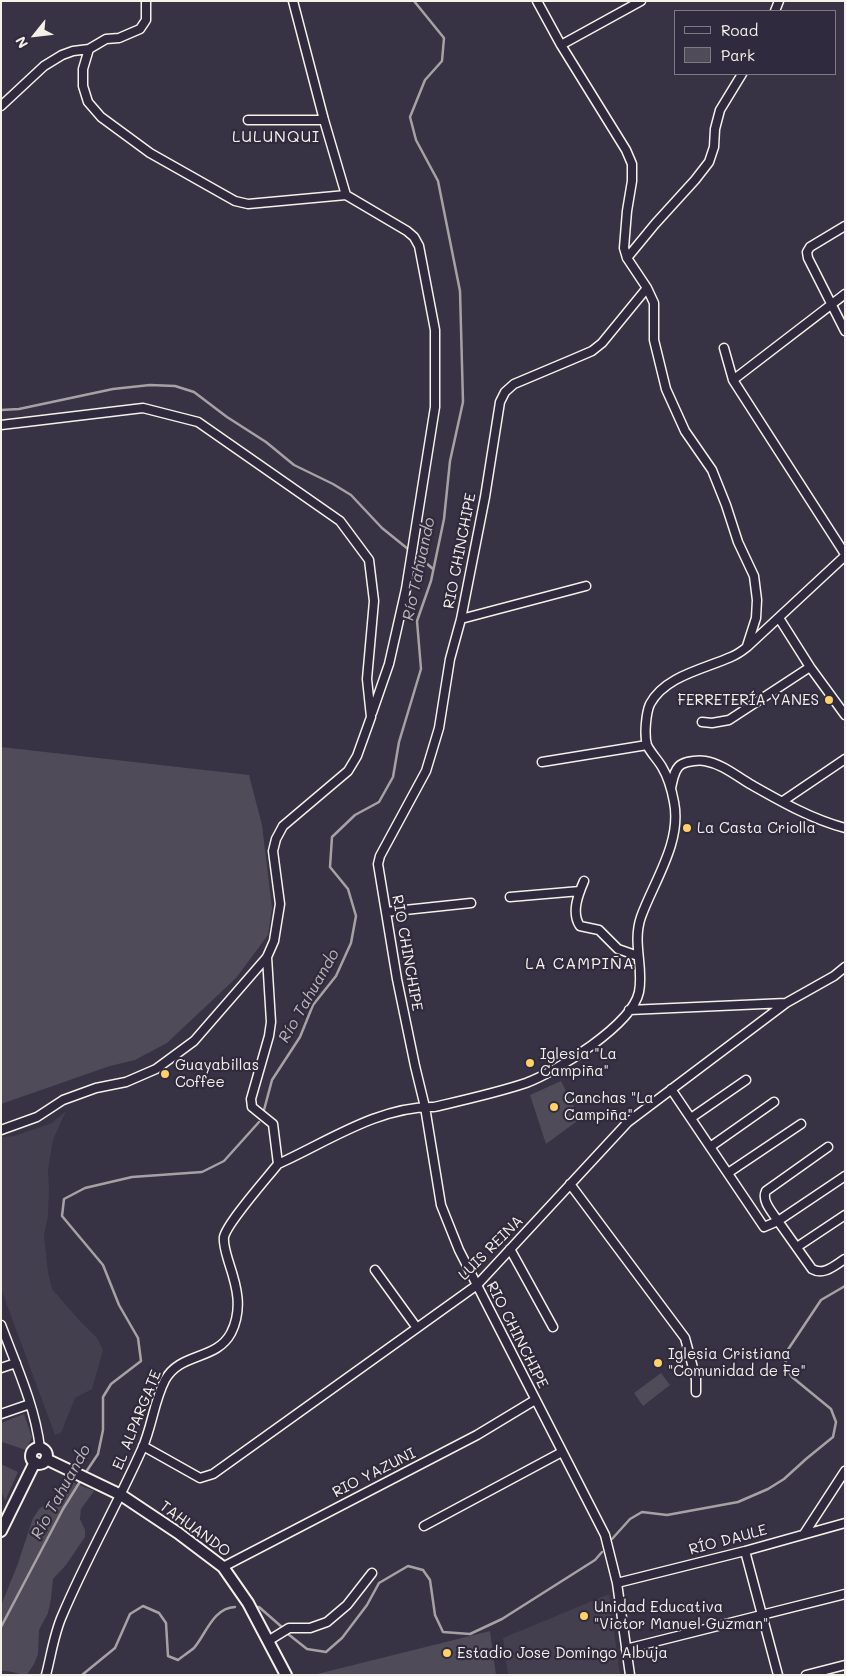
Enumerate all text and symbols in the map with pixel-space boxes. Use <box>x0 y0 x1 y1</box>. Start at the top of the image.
north arrow <box>10 10 60 60</box>
legend <box>674 10 836 75</box>
text: Road <box>721 20 758 40</box>
text: N <box>11 33 32 52</box>
text: Park <box>721 45 755 65</box>
district label: LULUNQUI <box>231 127 321 147</box>
street label: RIO CHINCHIPE <box>440 492 480 610</box>
water label: Río Tahuando <box>399 516 439 622</box>
place label: FERRETERÍA YANES <box>678 691 819 709</box>
marker: FERRETERÍA YANES <box>823 694 835 706</box>
place label: La Casta Criolla <box>697 819 816 837</box>
marker: La Casta Criolla <box>681 822 693 834</box>
street label: RIO CHINCHIPE <box>388 894 426 1012</box>
water label: Río Tahuando <box>274 946 344 1046</box>
district label: LA CAMPIÑA <box>524 954 636 974</box>
place label: Iglesia "La Campiña" <box>540 1045 617 1080</box>
place label: Guayabillas Coffee <box>175 1056 259 1091</box>
marker: Iglesia "La Campiña" <box>524 1057 536 1069</box>
marker: Guayabillas Coffee <box>159 1068 171 1080</box>
place label: Canchas "La Campiña" <box>564 1089 654 1124</box>
marker: Canchas "La Campiña" <box>548 1101 560 1113</box>
street label: LUIS REINA <box>455 1212 527 1284</box>
street label: RIO CHINCHIPE <box>482 1279 552 1391</box>
place label: Iglesia Cristiana "Comunidad de Fe" <box>668 1345 806 1380</box>
marker: Iglesia Cristiana "Comunidad de Fe" <box>652 1357 664 1369</box>
street label: EL ALPARGATE <box>109 1368 165 1472</box>
water label: Río Tahuando <box>27 1441 95 1543</box>
street label: RIO YAZUNI <box>329 1444 419 1502</box>
street label: TAHUANDO <box>156 1497 234 1561</box>
street label: RÍO DAULE <box>687 1521 769 1559</box>
place label: Unidad Educativa "Victor Manuel Guzman" <box>594 1598 768 1633</box>
marker: Unidad Educativa "Victor Manuel Guzman" <box>578 1610 590 1622</box>
place label: Estadio Jose Domingo Albuja <box>457 1644 668 1662</box>
marker: Estadio Jose Domingo Albuja <box>441 1647 453 1659</box>

